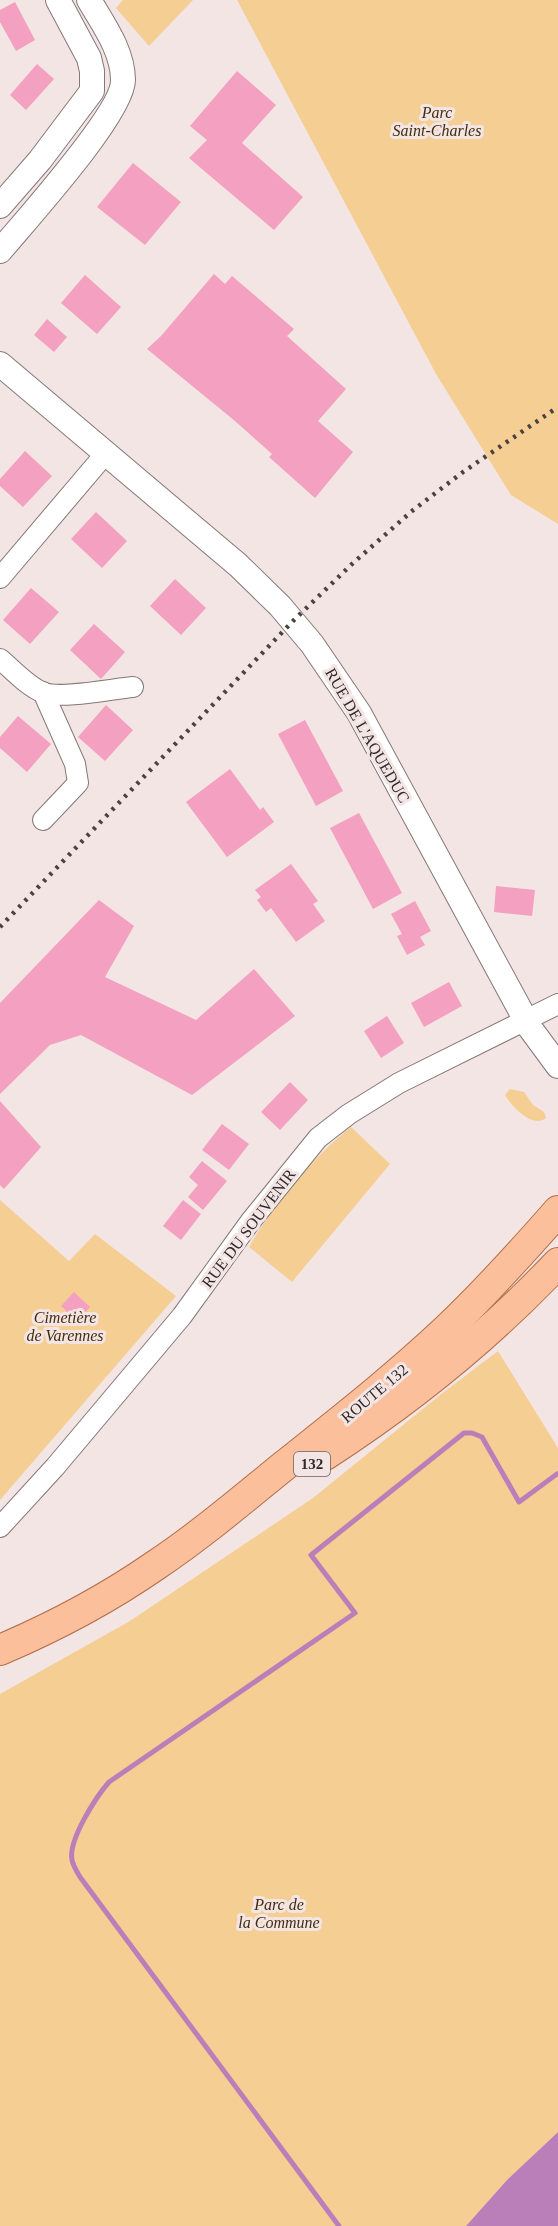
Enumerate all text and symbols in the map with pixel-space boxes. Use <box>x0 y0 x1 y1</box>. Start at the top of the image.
park label: Parc Saint-Charles <box>393 104 481 139</box>
street label: RUE DE L'AQUEDUC <box>322 665 413 805</box>
street label: RUE DU SOUVENIR <box>198 1165 299 1291</box>
park label: Cimetière de Varennes <box>26 1309 104 1344</box>
street label: ROUTE 132 <box>338 1361 411 1426</box>
road number: 132 <box>294 1452 330 1476</box>
park label: Parc de la Commune <box>238 1896 320 1931</box>

